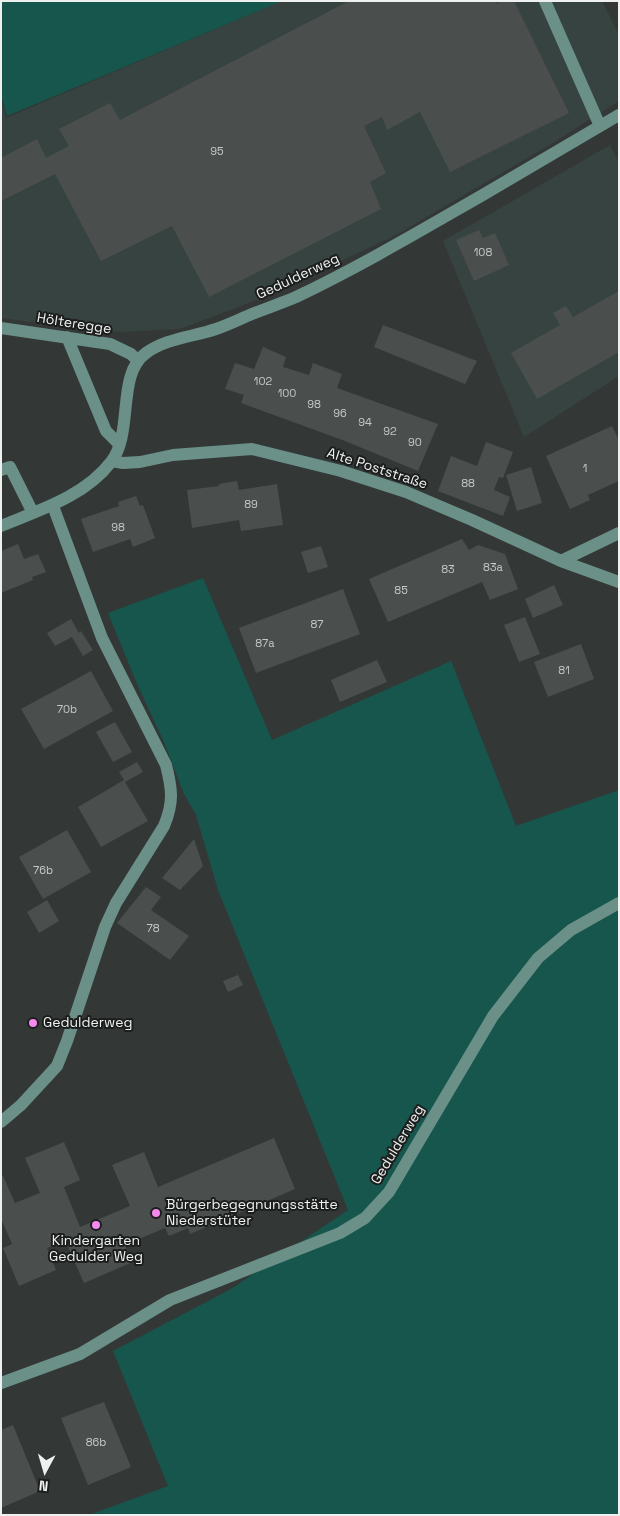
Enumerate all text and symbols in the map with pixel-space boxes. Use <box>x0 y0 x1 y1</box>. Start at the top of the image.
house number: 95 <box>210 145 224 159</box>
house number: 108 <box>474 246 492 260</box>
street label: Gedulderweg <box>254 250 342 304</box>
street label: Hölteregge <box>35 310 113 338</box>
house number: 102 <box>254 375 272 389</box>
house number: 100 <box>278 387 296 401</box>
house number: 98 <box>307 398 321 412</box>
house number: 96 <box>333 407 347 421</box>
house number: 94 <box>358 416 372 430</box>
house number: 92 <box>383 425 397 439</box>
house number: 90 <box>408 436 422 450</box>
street label: Alte Poststraße <box>325 445 429 493</box>
house number: 1 <box>583 462 587 476</box>
house number: 88 <box>461 477 475 491</box>
house number: 89 <box>244 498 258 512</box>
house number: 98 <box>111 521 125 535</box>
house number: 83a <box>483 561 503 575</box>
house number: 83 <box>441 563 455 577</box>
house number: 85 <box>394 584 408 598</box>
house number: 87 <box>311 618 323 632</box>
house number: 87a <box>255 637 275 651</box>
house number: 81 <box>558 664 570 678</box>
house number: 70b <box>57 703 77 717</box>
house number: 76b <box>33 864 53 878</box>
house number: 78 <box>146 922 160 936</box>
place label: Gedulderweg <box>43 1015 132 1031</box>
marker: Gedulderweg <box>27 1017 39 1029</box>
street label: Gedulderweg <box>368 1102 428 1188</box>
place label: Bürgerbegegnungsstätte Niederstüter <box>166 1197 338 1230</box>
marker: Bürgerbegegnungsstätte Niederstüter <box>150 1207 162 1219</box>
marker: Kindergarten Gedulder Weg <box>90 1219 102 1231</box>
place label: Kindergarten Gedulder Weg <box>49 1233 143 1266</box>
house number: 86b <box>86 1436 106 1450</box>
north arrow <box>20 1446 70 1496</box>
text: N <box>38 1476 49 1495</box>

